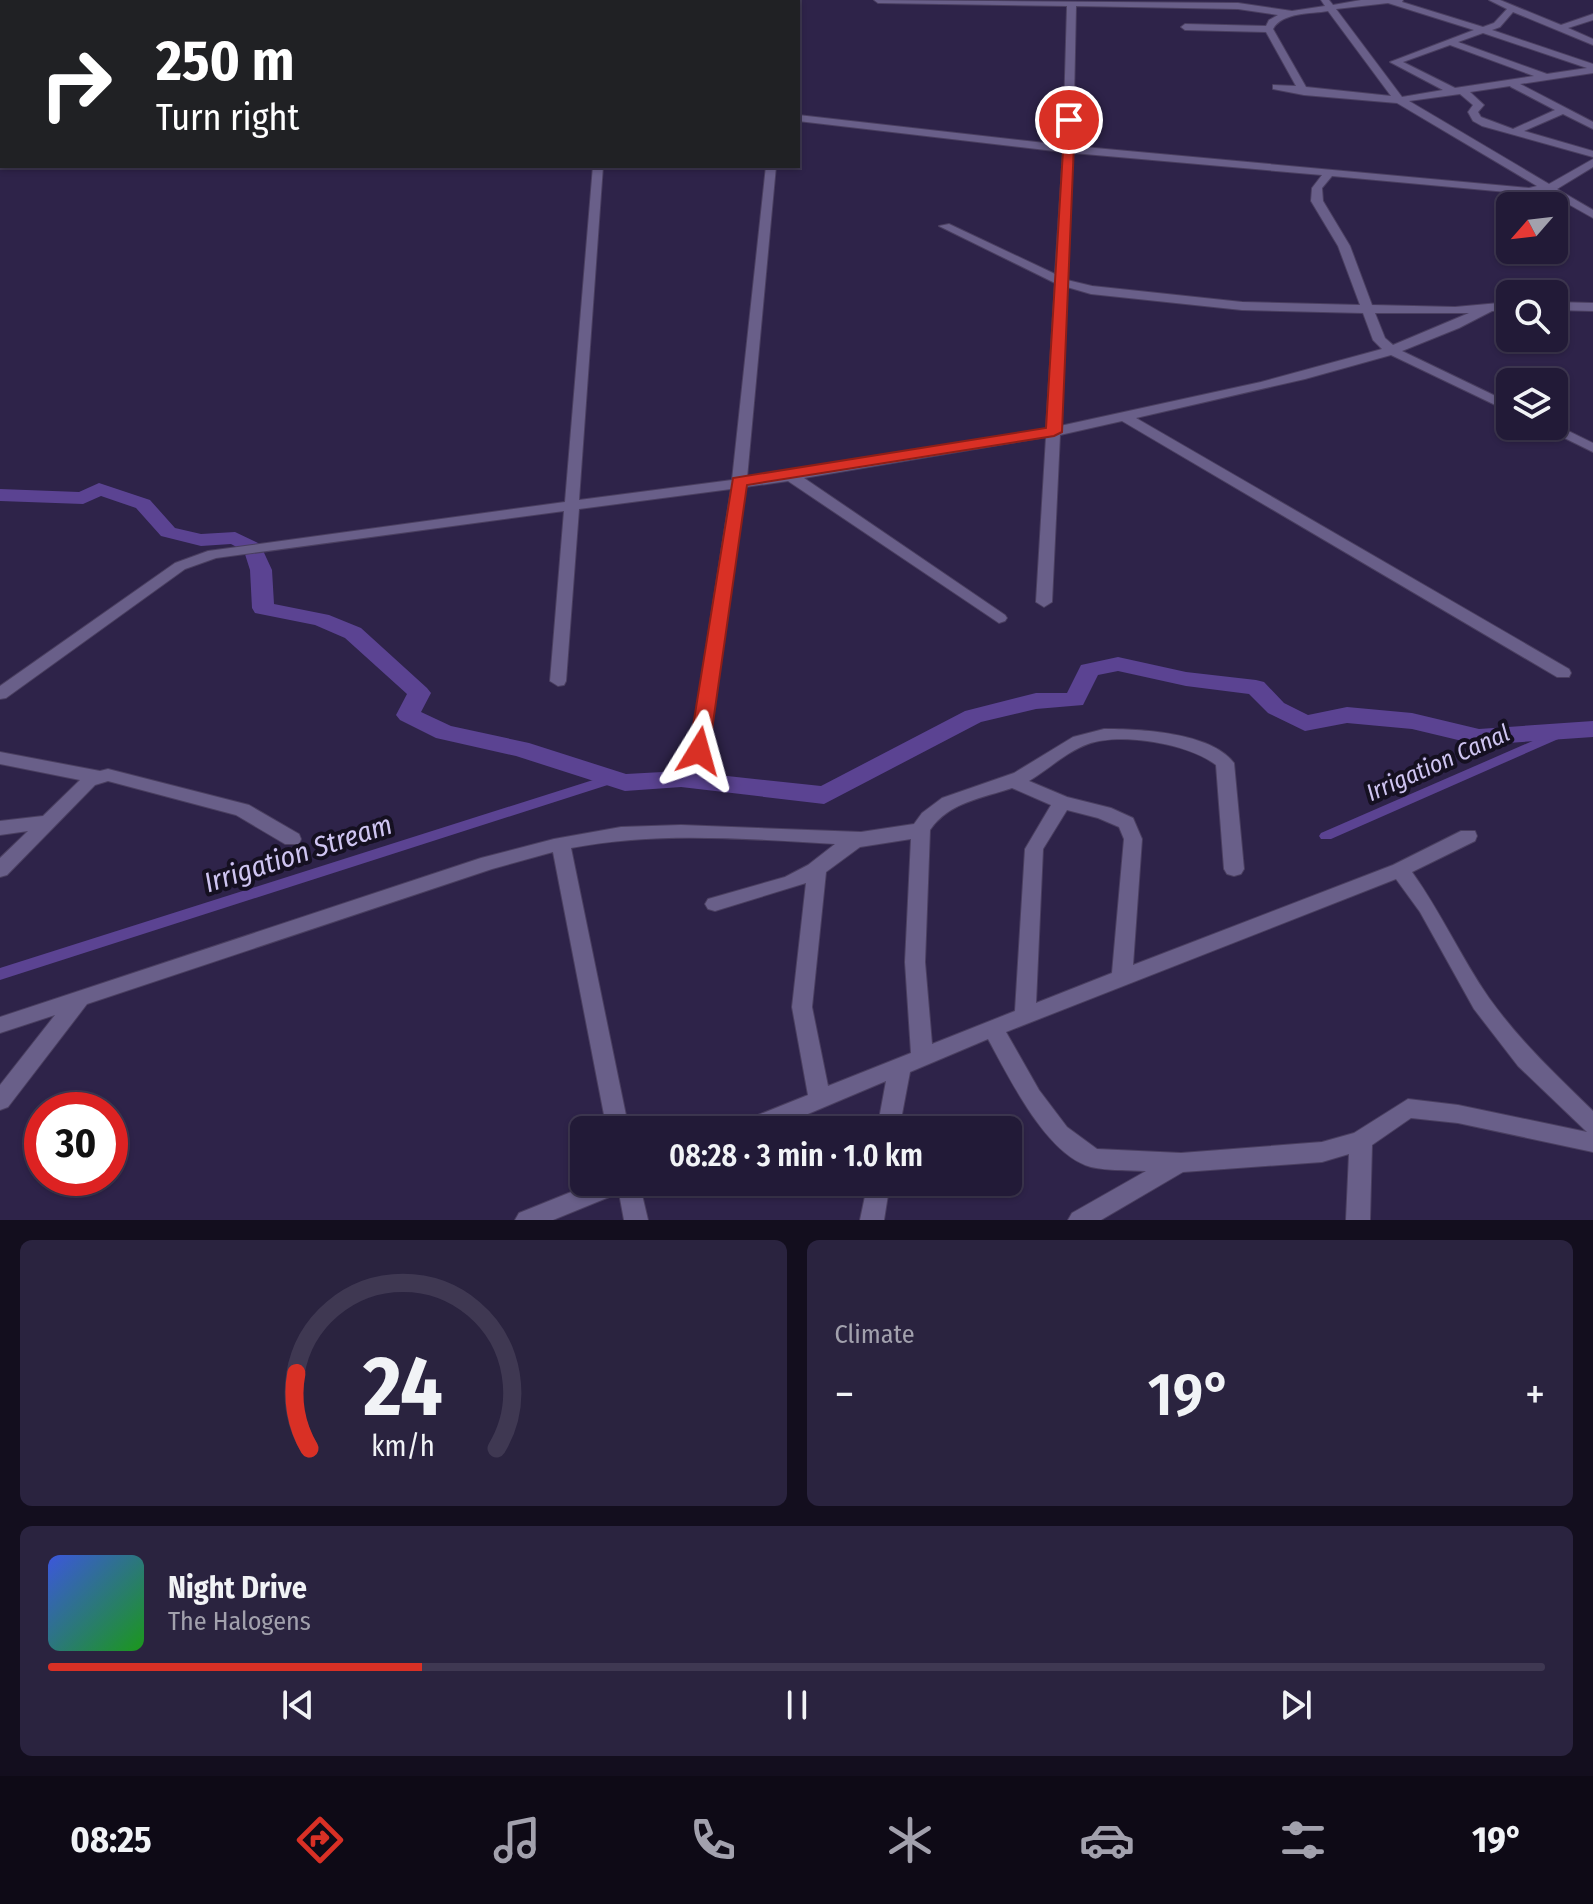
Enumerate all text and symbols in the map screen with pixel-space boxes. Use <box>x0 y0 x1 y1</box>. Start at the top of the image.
text: 250 m <box>156 28 294 95</box>
icon: right <box>24 32 128 136</box>
pin <box>1035 86 1103 154</box>
text: Turn right <box>156 96 299 140</box>
icon: arrive <box>1047 98 1091 142</box>
north arrow <box>1496 192 1568 264</box>
map controls <box>1496 192 1568 440</box>
button: search <box>1496 280 1568 352</box>
button: layers <box>1496 368 1568 440</box>
position arrow <box>657 709 741 793</box>
water label: Irrigation Canal <box>1362 719 1514 807</box>
water label: Irrigation Stream <box>200 808 396 899</box>
speed limit sign: 30 <box>24 1092 128 1196</box>
text: 08:28 · 3 min · 1.0 km <box>669 1138 923 1174</box>
text: Climate <box>835 1319 915 1350</box>
text: 24 <box>362 1337 443 1437</box>
text: 19° <box>1148 1359 1231 1431</box>
text: − <box>835 1368 854 1421</box>
text: + <box>1525 1368 1545 1421</box>
text: km/h <box>371 1429 435 1464</box>
text: Night Drive <box>168 1570 307 1606</box>
text: The Halogens <box>168 1606 311 1637</box>
icon: previous <box>276 1683 320 1727</box>
icon: pause <box>775 1683 819 1727</box>
icon: next <box>1274 1683 1318 1727</box>
icon: directions <box>292 1812 348 1868</box>
icon: music <box>489 1812 545 1868</box>
icon: phone <box>685 1812 741 1868</box>
icon: climate <box>882 1812 938 1868</box>
icon: car <box>1079 1812 1135 1868</box>
icon: filters <box>1275 1812 1331 1868</box>
text: 08:25 <box>70 1818 152 1862</box>
text: 19° <box>1472 1818 1523 1862</box>

